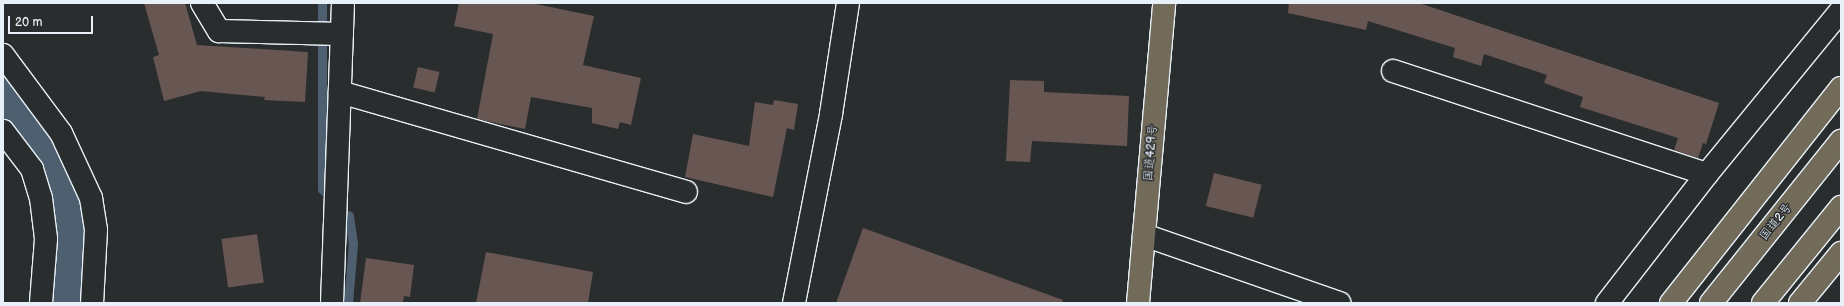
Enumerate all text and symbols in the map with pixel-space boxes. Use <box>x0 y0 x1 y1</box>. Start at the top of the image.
scale bar <box>10 8 95 34</box>
text: 20 m <box>15 15 42 30</box>
street label: 国道429号 <box>1141 124 1161 182</box>
street label: 国道2号 <box>1757 201 1795 243</box>

